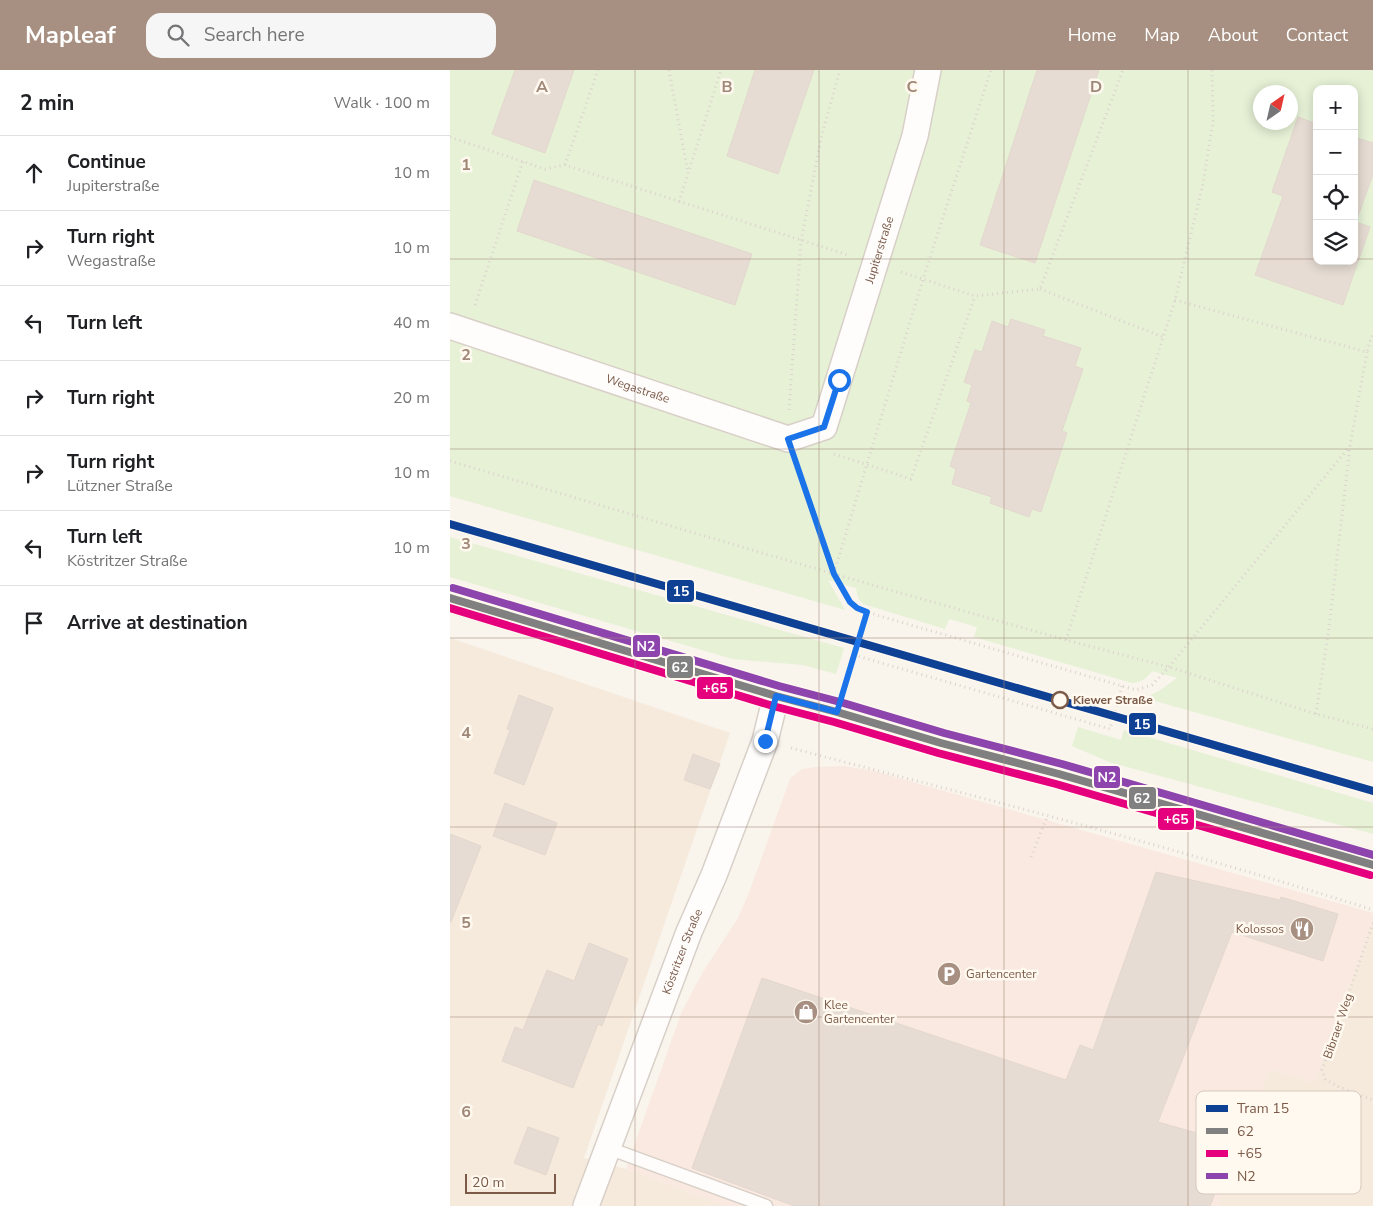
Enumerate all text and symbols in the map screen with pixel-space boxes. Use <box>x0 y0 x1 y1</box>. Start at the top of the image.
search box <box>146 13 496 58</box>
text: Mapleaf <box>25 19 116 51</box>
icon: search <box>164 21 192 49</box>
text: Search here <box>204 22 305 48</box>
text: Home <box>1068 23 1116 47</box>
text: Map <box>1144 23 1180 47</box>
text: About <box>1208 23 1258 47</box>
text: Contact <box>1286 23 1348 47</box>
text: A <box>536 76 548 98</box>
text: B <box>721 76 733 98</box>
text: C <box>907 76 918 98</box>
text: D <box>1090 76 1102 98</box>
north arrow <box>1253 85 1298 130</box>
map controls <box>1313 85 1358 265</box>
button: + <box>1313 85 1358 130</box>
text: 2 min <box>20 89 74 117</box>
text: Walk · 100 m <box>334 92 430 114</box>
button: − <box>1313 130 1358 175</box>
text: Continue <box>67 149 146 175</box>
text: 1 <box>461 154 471 176</box>
icon: ahead <box>20 159 48 187</box>
text: 10 m <box>393 162 430 184</box>
text: Jupiterstraße <box>67 175 160 197</box>
button: locate <box>1313 175 1358 220</box>
street label: Jupiterstraße <box>861 214 897 286</box>
button: layers <box>1313 220 1358 265</box>
text: Turn right <box>67 224 154 250</box>
icon: right <box>20 234 48 262</box>
text: 10 m <box>393 237 430 259</box>
text: Wegastraße <box>67 250 156 272</box>
icon: left <box>20 309 48 337</box>
text: Turn left <box>67 310 142 336</box>
text: 40 m <box>393 312 430 334</box>
text: 2 <box>461 344 471 366</box>
route start <box>828 369 851 392</box>
street label: Wegastraße <box>604 371 672 407</box>
icon: right <box>20 384 48 412</box>
text: Turn right <box>67 385 154 411</box>
text: 20 m <box>393 387 430 409</box>
text: Turn right <box>67 449 154 475</box>
icon: right <box>20 459 48 487</box>
text: 10 m <box>393 462 430 484</box>
text: Lützner Straße <box>67 475 173 497</box>
text: Turn left <box>67 524 142 550</box>
text: 3 <box>461 533 471 555</box>
icon: left <box>20 534 48 562</box>
text: 10 m <box>393 537 430 559</box>
text: Köstritzer Straße <box>67 550 187 572</box>
line badge: 15 <box>666 579 695 603</box>
text: 15 <box>673 582 689 601</box>
icon: arrive <box>20 609 48 637</box>
text: Arrive at destination <box>67 610 248 636</box>
line badge: N2 <box>632 634 661 658</box>
text: N2 <box>637 637 655 656</box>
line badge: 62 <box>666 655 694 679</box>
text: 62 <box>672 658 688 677</box>
line badge: +65 <box>696 676 734 700</box>
text: +65 <box>702 679 728 698</box>
marker: Kiewer Straße <box>1051 691 1069 709</box>
place label: Kiewer Straße <box>1073 692 1153 708</box>
line badge: 15 <box>1128 712 1157 736</box>
text: 15 <box>1134 715 1150 734</box>
text: 4 <box>461 722 471 744</box>
route end <box>754 730 777 753</box>
line badge: N2 <box>1093 765 1121 789</box>
text: N2 <box>1098 768 1116 787</box>
line badge: 62 <box>1128 786 1157 810</box>
text: 62 <box>1134 789 1150 808</box>
line badge: +65 <box>1157 807 1195 831</box>
text: +65 <box>1163 810 1189 829</box>
street label: Köstritzer Straße <box>658 906 706 997</box>
text: 5 <box>461 912 471 934</box>
restaurant icon: Kolossos <box>1289 916 1315 942</box>
place label: Kolossos <box>1236 921 1284 937</box>
parking icon: Gartencenter <box>936 961 962 987</box>
place label: Gartencenter <box>966 966 1037 982</box>
street label: Bibraer Weg <box>1319 991 1357 1061</box>
place label: Klee Gartencenter <box>824 997 895 1027</box>
shop icon: Klee Gartencenter <box>793 999 819 1025</box>
legend <box>1196 1091 1361 1194</box>
text: Tram 15 <box>1237 1099 1289 1118</box>
text: 6 <box>461 1101 471 1123</box>
text: 62 <box>1237 1122 1254 1141</box>
text: +65 <box>1237 1144 1262 1163</box>
text: N2 <box>1237 1167 1256 1186</box>
scale bar <box>465 1171 556 1194</box>
text: 20 m <box>472 1173 504 1192</box>

